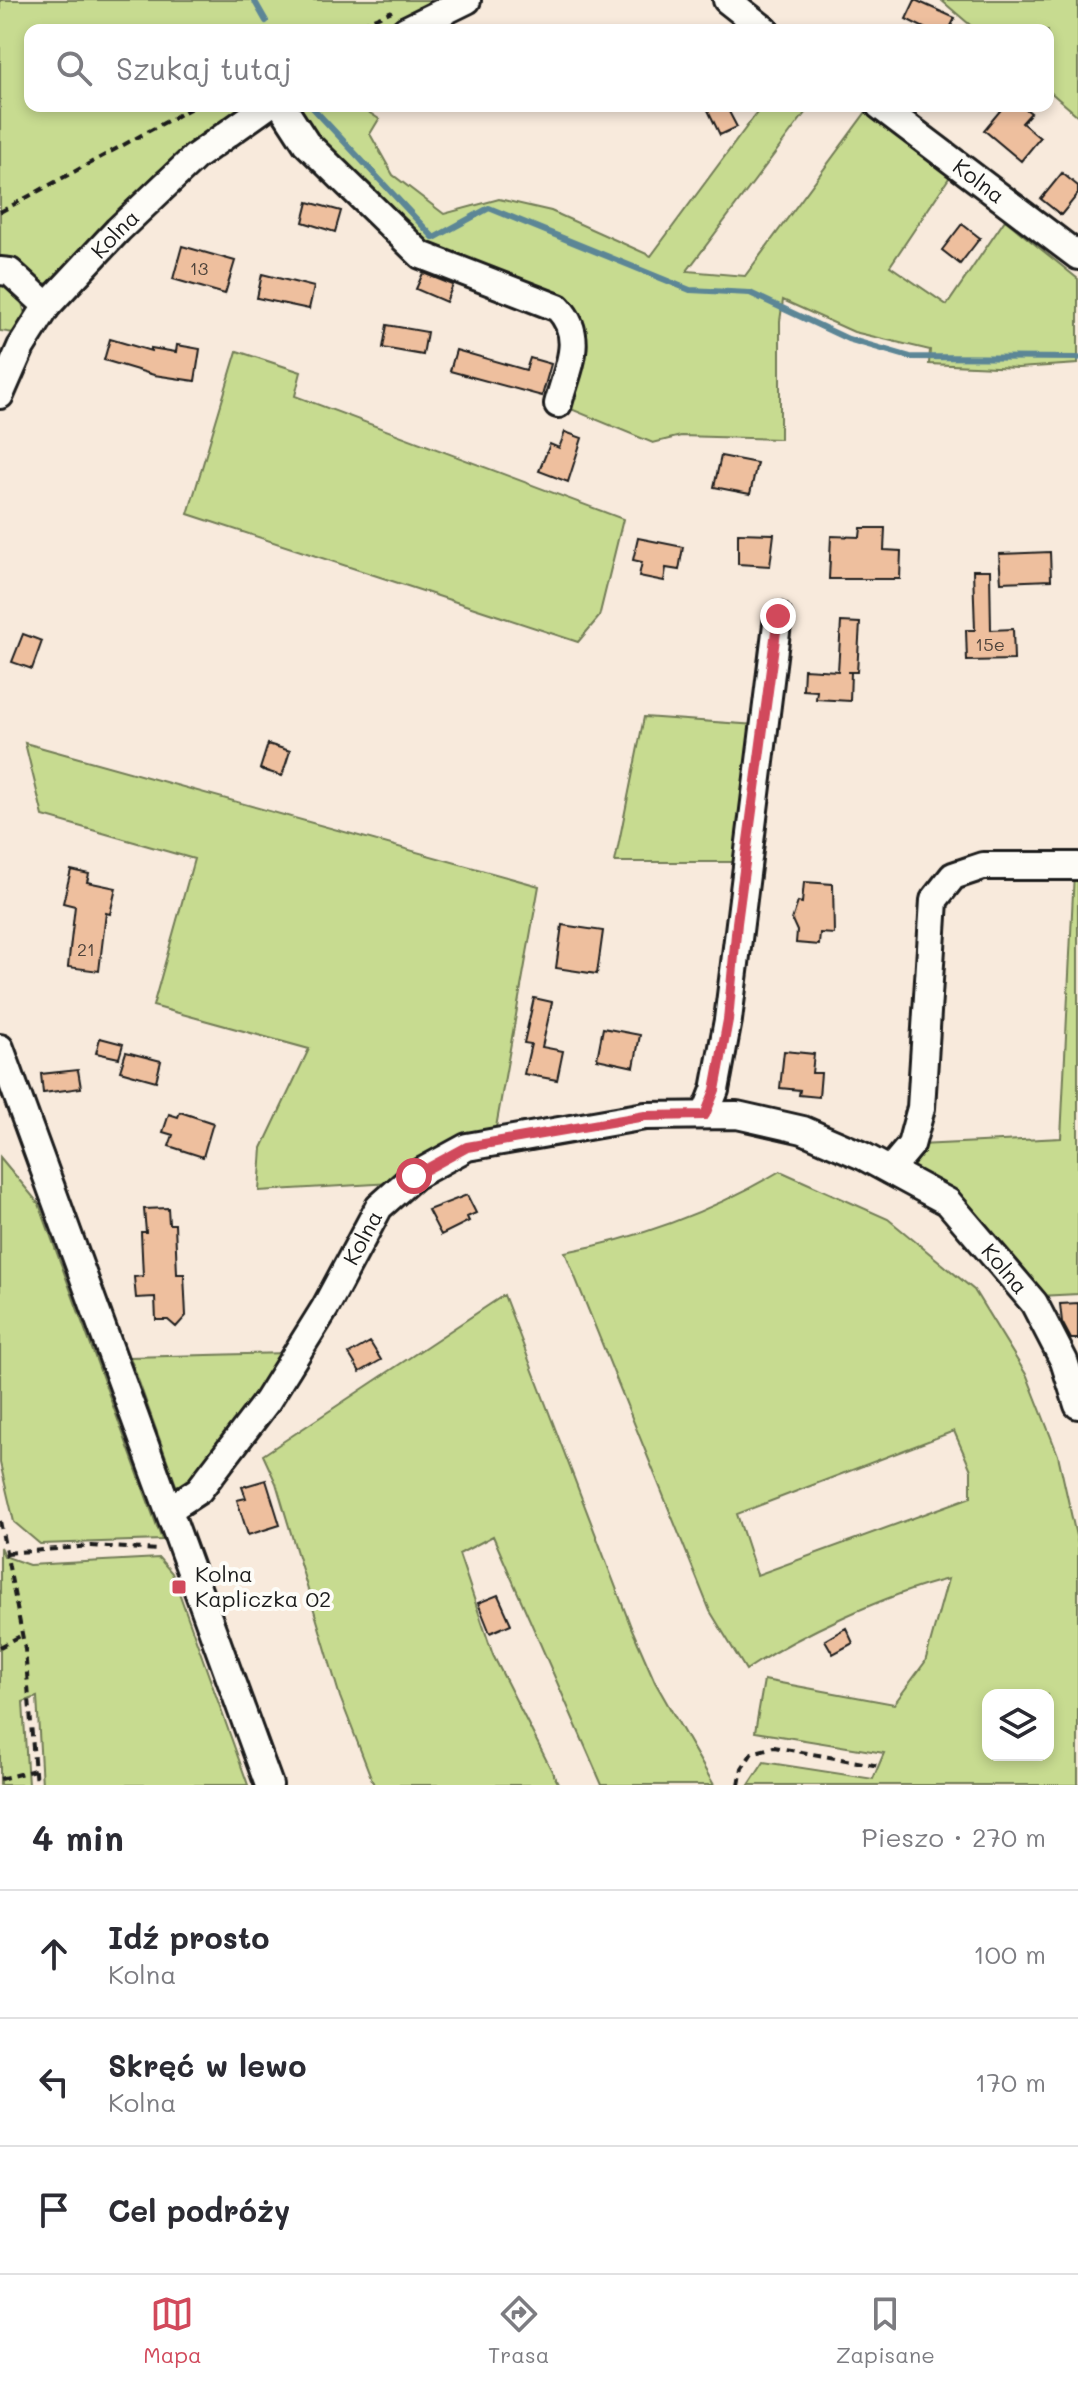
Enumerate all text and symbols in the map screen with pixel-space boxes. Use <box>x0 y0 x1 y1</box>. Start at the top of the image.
search box <box>24 24 1054 112</box>
icon: search <box>52 46 96 90</box>
text: Szukaj tutaj <box>116 48 292 88</box>
street label: Kolna <box>947 151 1011 210</box>
street label: Kolna <box>84 203 145 264</box>
house number: 13 <box>190 256 208 280</box>
route end <box>760 598 796 634</box>
house number: 15e <box>975 632 1005 656</box>
house number: 21 <box>77 937 95 961</box>
route start <box>396 1158 432 1194</box>
street label: Kolna <box>336 1205 389 1270</box>
street label: Kolna <box>975 1237 1035 1300</box>
place label: Kolna Kapliczka 02 <box>195 1559 331 1613</box>
marker: Kolna Kapliczka 02 <box>170 1578 188 1596</box>
map controls <box>982 1689 1054 1761</box>
button: layers <box>982 1689 1054 1761</box>
text: 4 min <box>32 1815 124 1860</box>
text: Pieszo · 270 m <box>862 1820 1046 1854</box>
text: Idź prosto <box>108 1917 269 1957</box>
icon: ahead <box>32 1932 76 1976</box>
text: 100 m <box>973 1937 1046 1971</box>
text: Kolna <box>108 1957 176 1991</box>
text: Skręć w lewo <box>108 2045 306 2085</box>
icon: left <box>32 2060 76 2104</box>
text: 170 m <box>975 2065 1046 2099</box>
text: Kolna <box>108 2085 176 2119</box>
icon: arrive <box>32 2188 76 2232</box>
text: Cel podróży <box>108 2190 290 2230</box>
tab: Mapa <box>143 2292 202 2369</box>
tab: Trasa <box>488 2292 549 2369</box>
tab: Zapisane <box>836 2292 935 2369</box>

